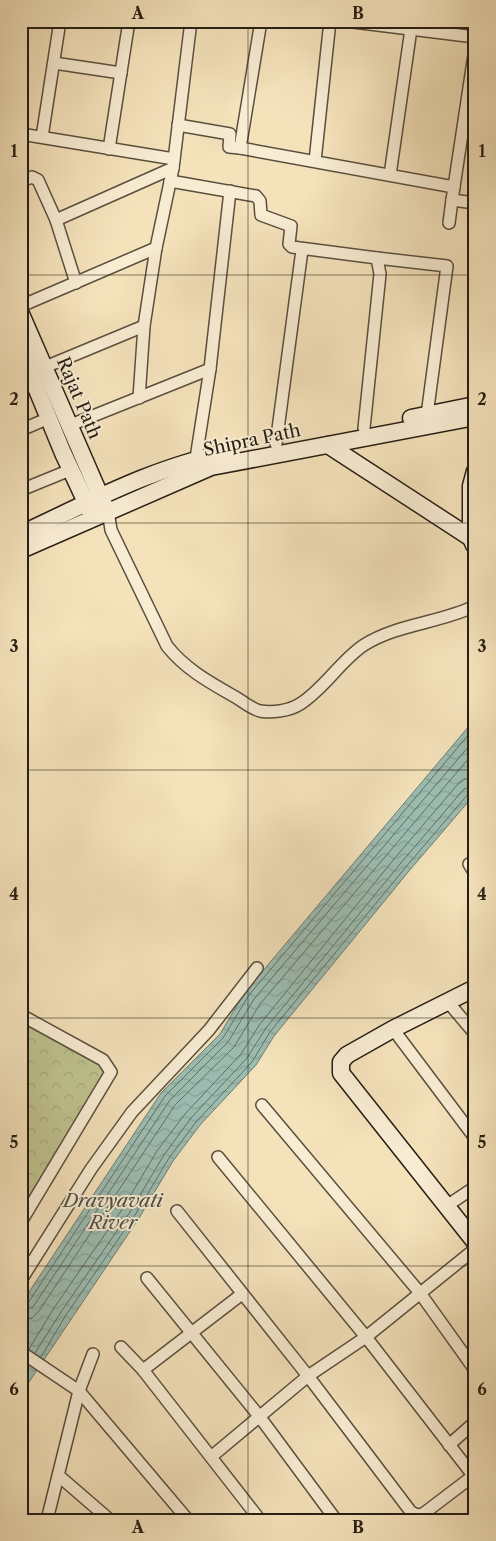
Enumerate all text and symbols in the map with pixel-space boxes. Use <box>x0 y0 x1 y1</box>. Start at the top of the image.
text: A <box>131 3 145 23</box>
text: B <box>352 3 364 23</box>
text: 1 <box>10 141 18 161</box>
text: 1 <box>478 141 486 161</box>
street label: Rajat Path <box>52 354 106 442</box>
text: 2 <box>9 389 19 409</box>
text: 2 <box>477 389 487 409</box>
street label: Shipra Path <box>201 419 303 461</box>
text: 3 <box>9 636 19 656</box>
text: 3 <box>477 636 487 656</box>
text: 4 <box>9 884 19 904</box>
text: 4 <box>477 884 487 904</box>
text: 5 <box>10 1132 19 1152</box>
text: 5 <box>478 1132 487 1152</box>
water label: Dravyavati River <box>61 1189 164 1234</box>
text: 6 <box>9 1379 19 1399</box>
text: 6 <box>477 1379 487 1399</box>
text: A <box>131 1517 145 1537</box>
text: B <box>352 1517 364 1537</box>

